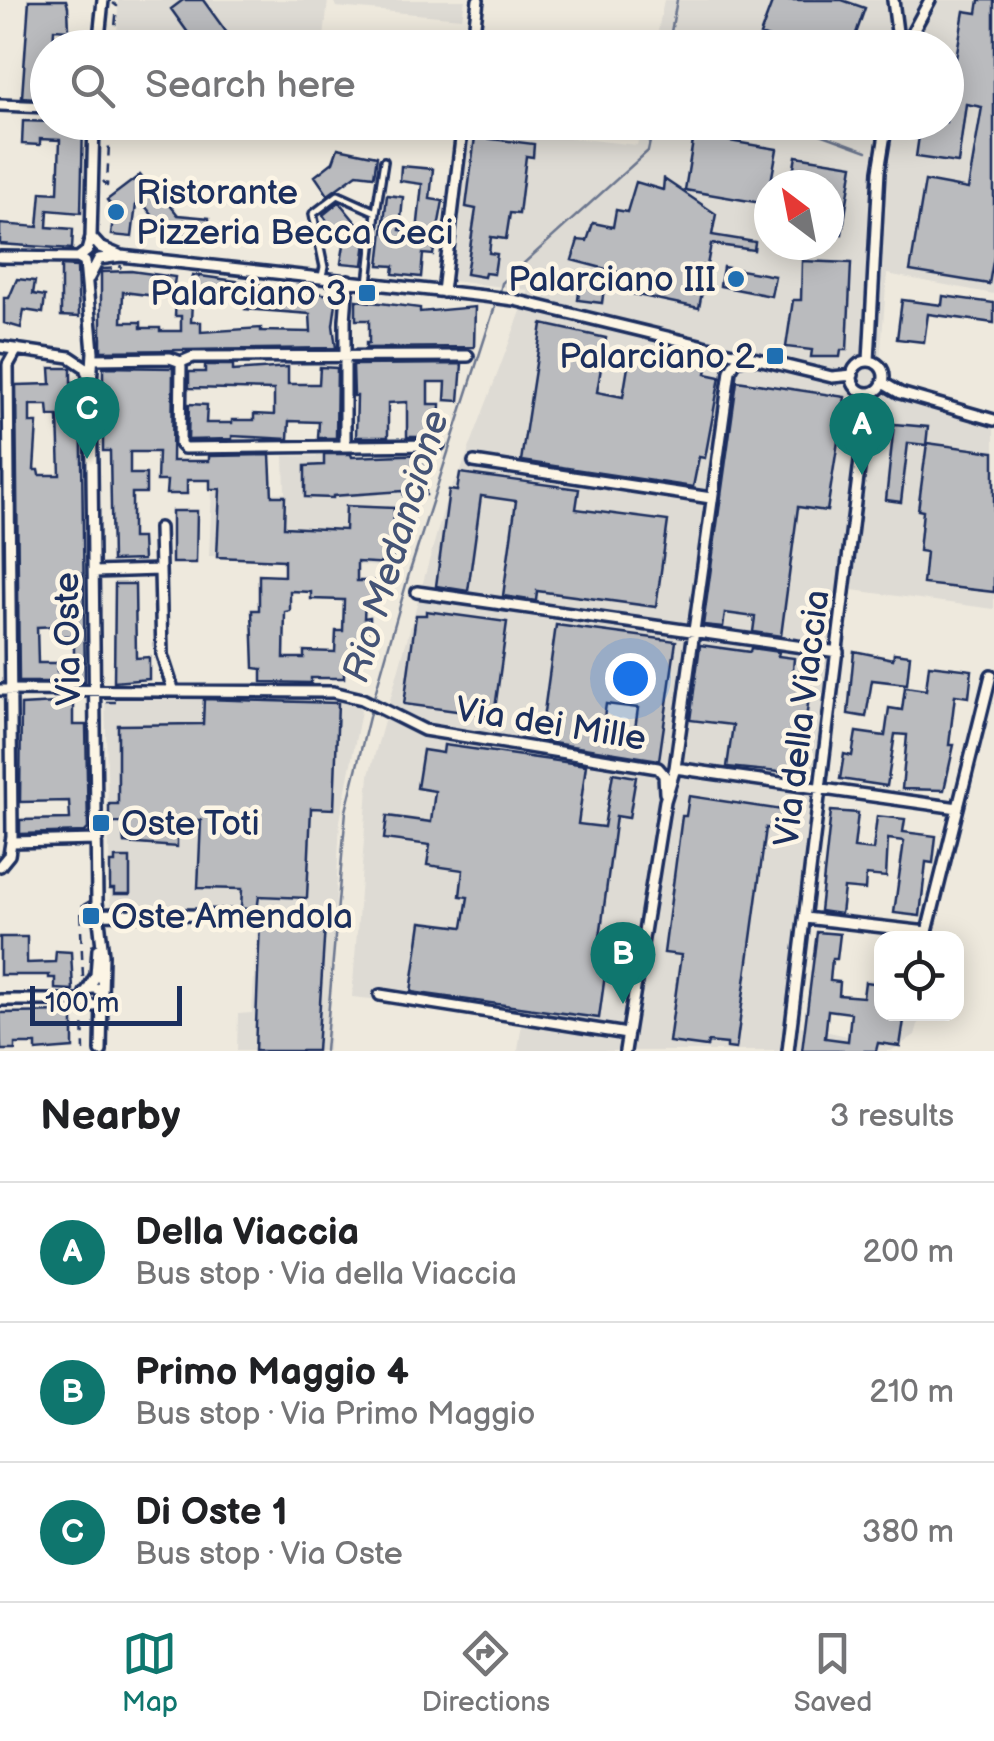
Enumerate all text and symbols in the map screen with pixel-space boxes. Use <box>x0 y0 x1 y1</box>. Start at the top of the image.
search box <box>30 30 964 140</box>
icon: search <box>65 58 120 113</box>
text: Search here <box>145 63 356 108</box>
north arrow <box>754 170 844 260</box>
place label: Ristorante Pizzeria Becca Ceci <box>136 172 454 255</box>
marker: Ristorante Pizzeria Becca Ceci <box>105 201 127 223</box>
place label: Palarciano III <box>508 259 716 302</box>
marker: Palarciano III <box>725 268 747 290</box>
place label: Palarciano 3 <box>150 273 347 316</box>
marker: Palarciano 3 <box>356 282 378 304</box>
place label: Palarciano 2 <box>559 336 755 379</box>
marker: Palarciano 2 <box>764 345 786 367</box>
pin: C <box>54 376 120 459</box>
pin: A <box>830 392 894 475</box>
water label: Rio Medancione <box>334 405 459 688</box>
street label: Via Oste <box>46 572 91 706</box>
street label: Via della Viaccia <box>765 587 840 849</box>
your location <box>605 653 656 704</box>
street label: Via dei Mille <box>453 688 649 761</box>
place label: Oste Toti <box>121 803 260 846</box>
marker: Oste Toti <box>90 812 112 834</box>
place label: Oste Amendola <box>111 896 353 939</box>
marker: Oste Amendola <box>80 905 102 927</box>
pin: B <box>590 922 656 1004</box>
map controls <box>874 931 964 1021</box>
button: locate <box>874 931 964 1021</box>
scale bar <box>30 981 182 1026</box>
text: 100 m <box>45 987 119 1020</box>
text: Nearby <box>40 1091 180 1142</box>
text: 3 results <box>830 1097 954 1136</box>
text: Della Viaccia <box>135 1210 359 1255</box>
text: A <box>63 1233 82 1272</box>
text: 200 m <box>862 1233 954 1272</box>
text: Bus stop · Via della Viaccia <box>135 1255 517 1294</box>
text: Primo Maggio 4 <box>135 1350 409 1395</box>
text: B <box>61 1373 84 1412</box>
text: 210 m <box>869 1373 954 1412</box>
text: Bus stop · Via Primo Maggio <box>135 1395 535 1434</box>
text: Di Oste 1 <box>135 1490 288 1535</box>
text: C <box>61 1513 84 1552</box>
text: 380 m <box>862 1513 954 1552</box>
text: Bus stop · Via Oste <box>135 1535 403 1574</box>
tab: Map <box>122 1626 178 1719</box>
tab: Directions <box>421 1626 550 1719</box>
tab: Saved <box>794 1626 872 1719</box>

